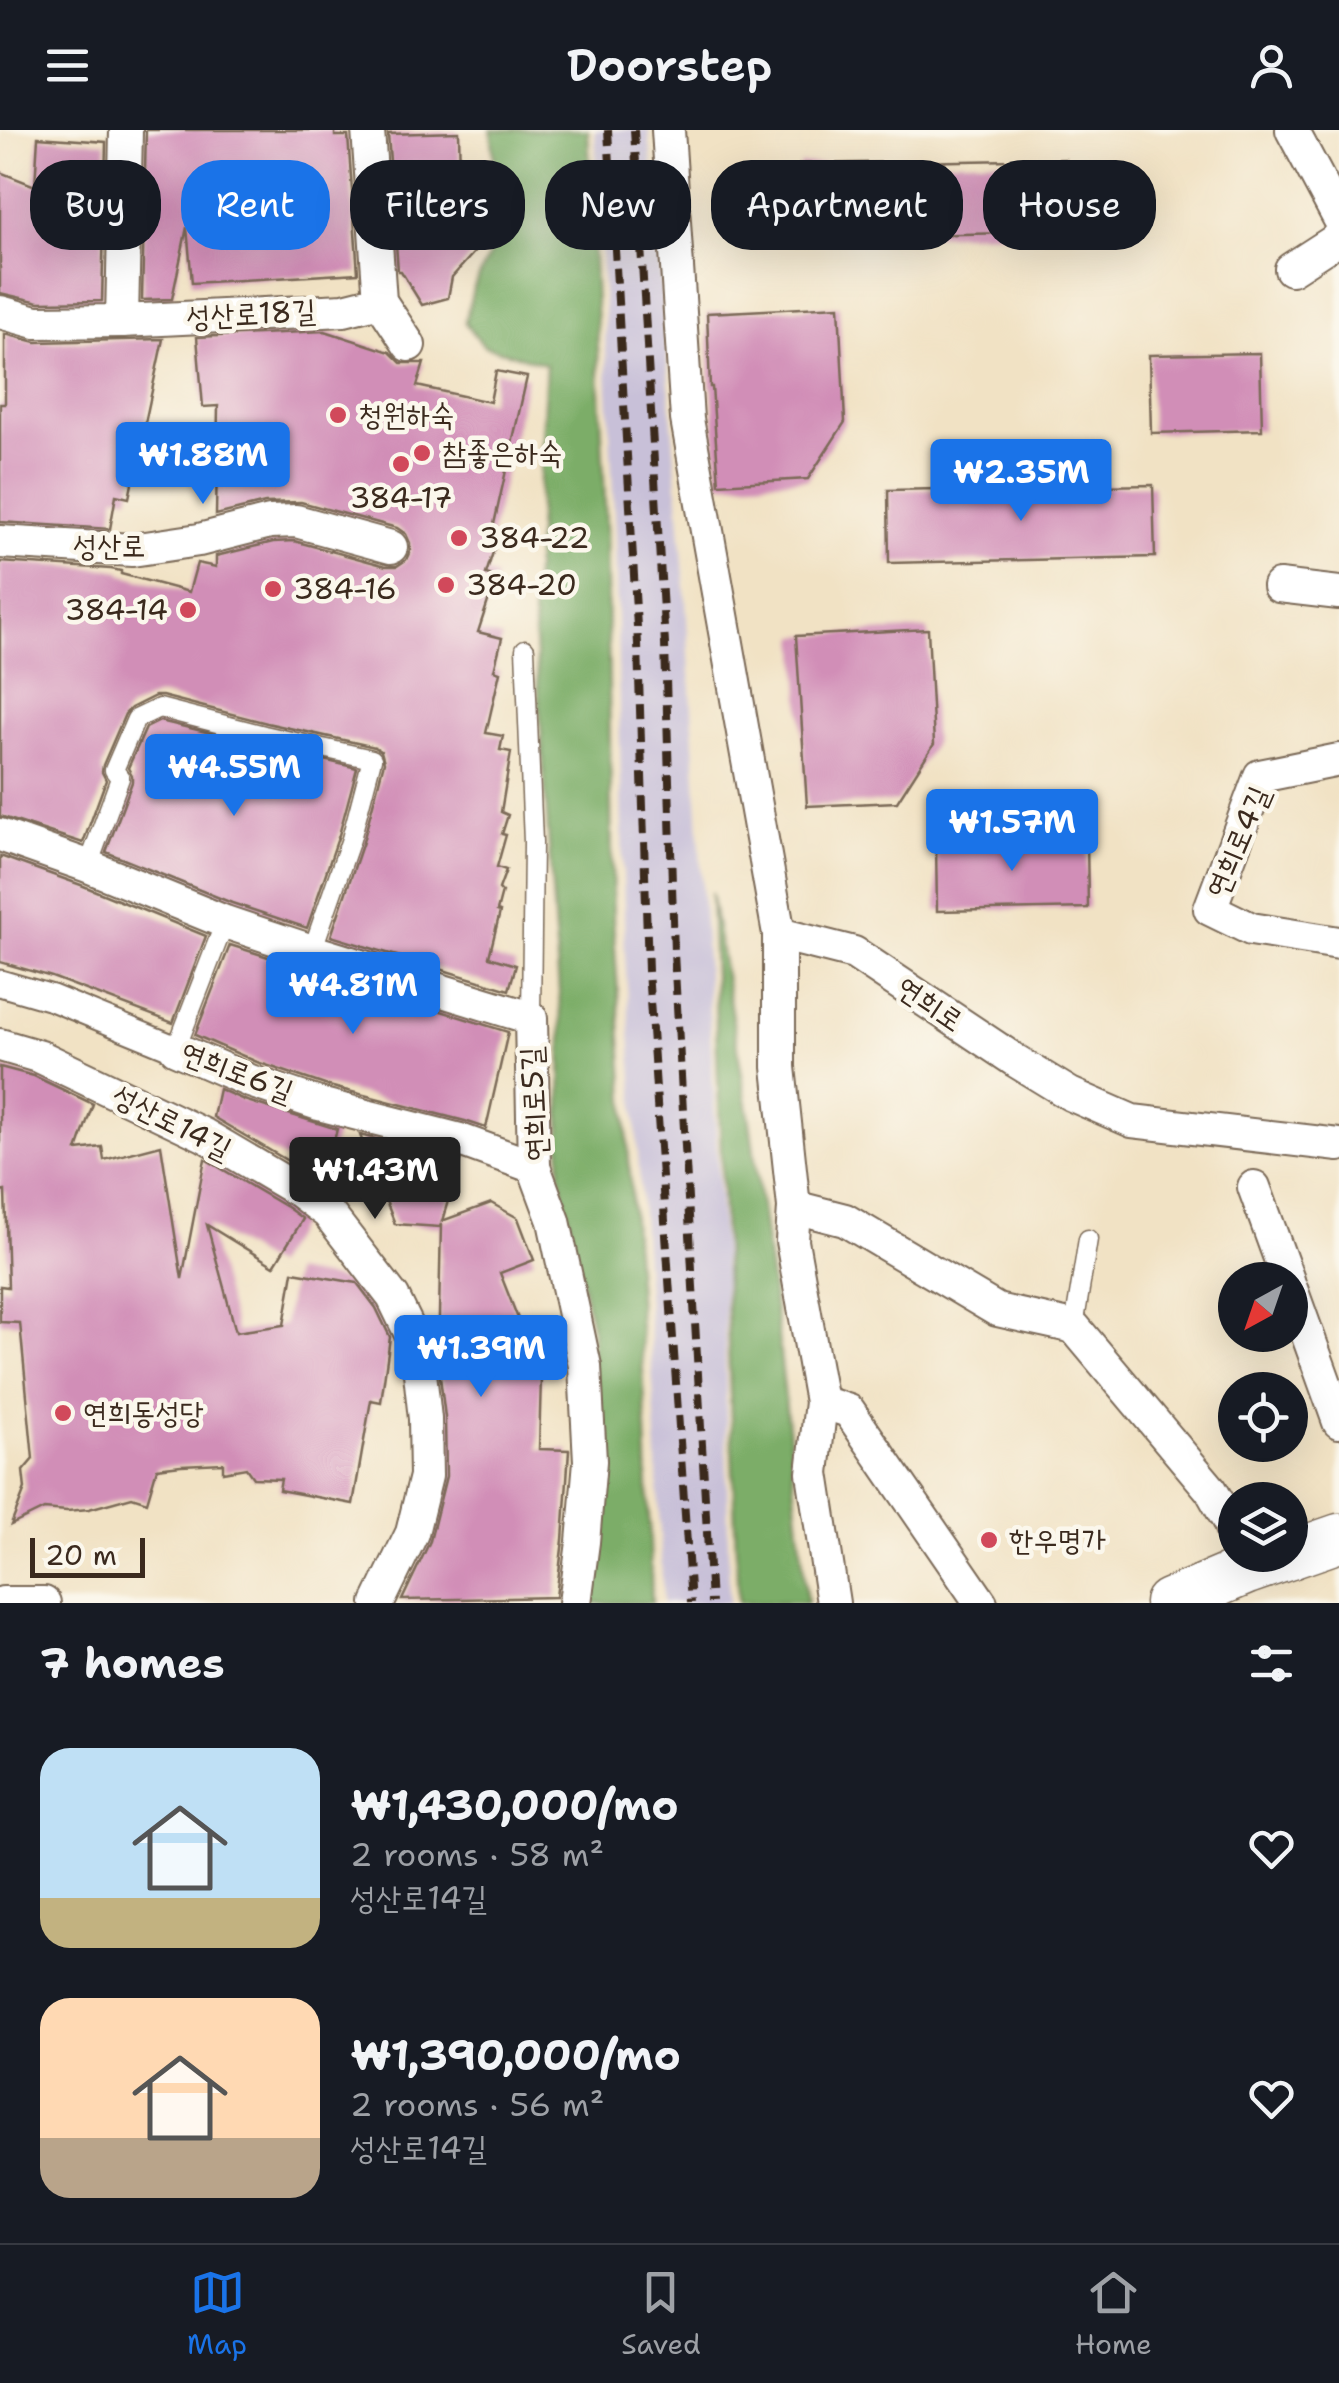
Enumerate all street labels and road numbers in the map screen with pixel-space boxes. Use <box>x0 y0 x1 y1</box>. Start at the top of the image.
street label: 성산로18길 <box>185 290 317 337</box>
street label: 성산로 <box>73 525 145 566</box>
street label: 연희로4길 <box>1196 780 1279 904</box>
street label: 연희로 <box>889 966 972 1041</box>
street label: 연희로6길 <box>175 1031 299 1112</box>
street label: 연희로5길 <box>510 1046 557 1162</box>
street label: 성산로14길 <box>106 1074 239 1169</box>

